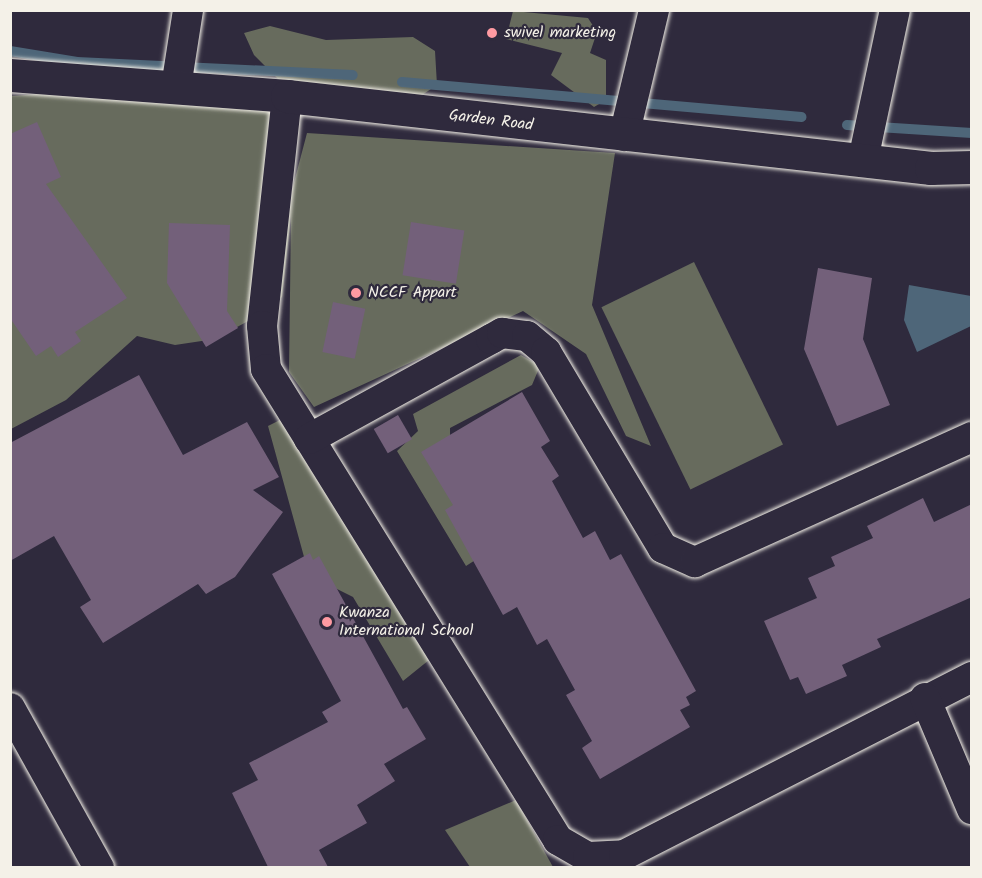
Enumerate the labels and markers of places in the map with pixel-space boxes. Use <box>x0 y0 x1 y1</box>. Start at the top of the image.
place label: swivel marketing <box>504 23 616 43</box>
marker: swivel marketing <box>485 26 499 40</box>
place label: NCCF Appart <box>368 283 457 303</box>
marker: NCCF Appart <box>349 286 363 300</box>
place label: Kwanza International School <box>339 603 473 641</box>
marker: Kwanza International School <box>320 615 334 629</box>

